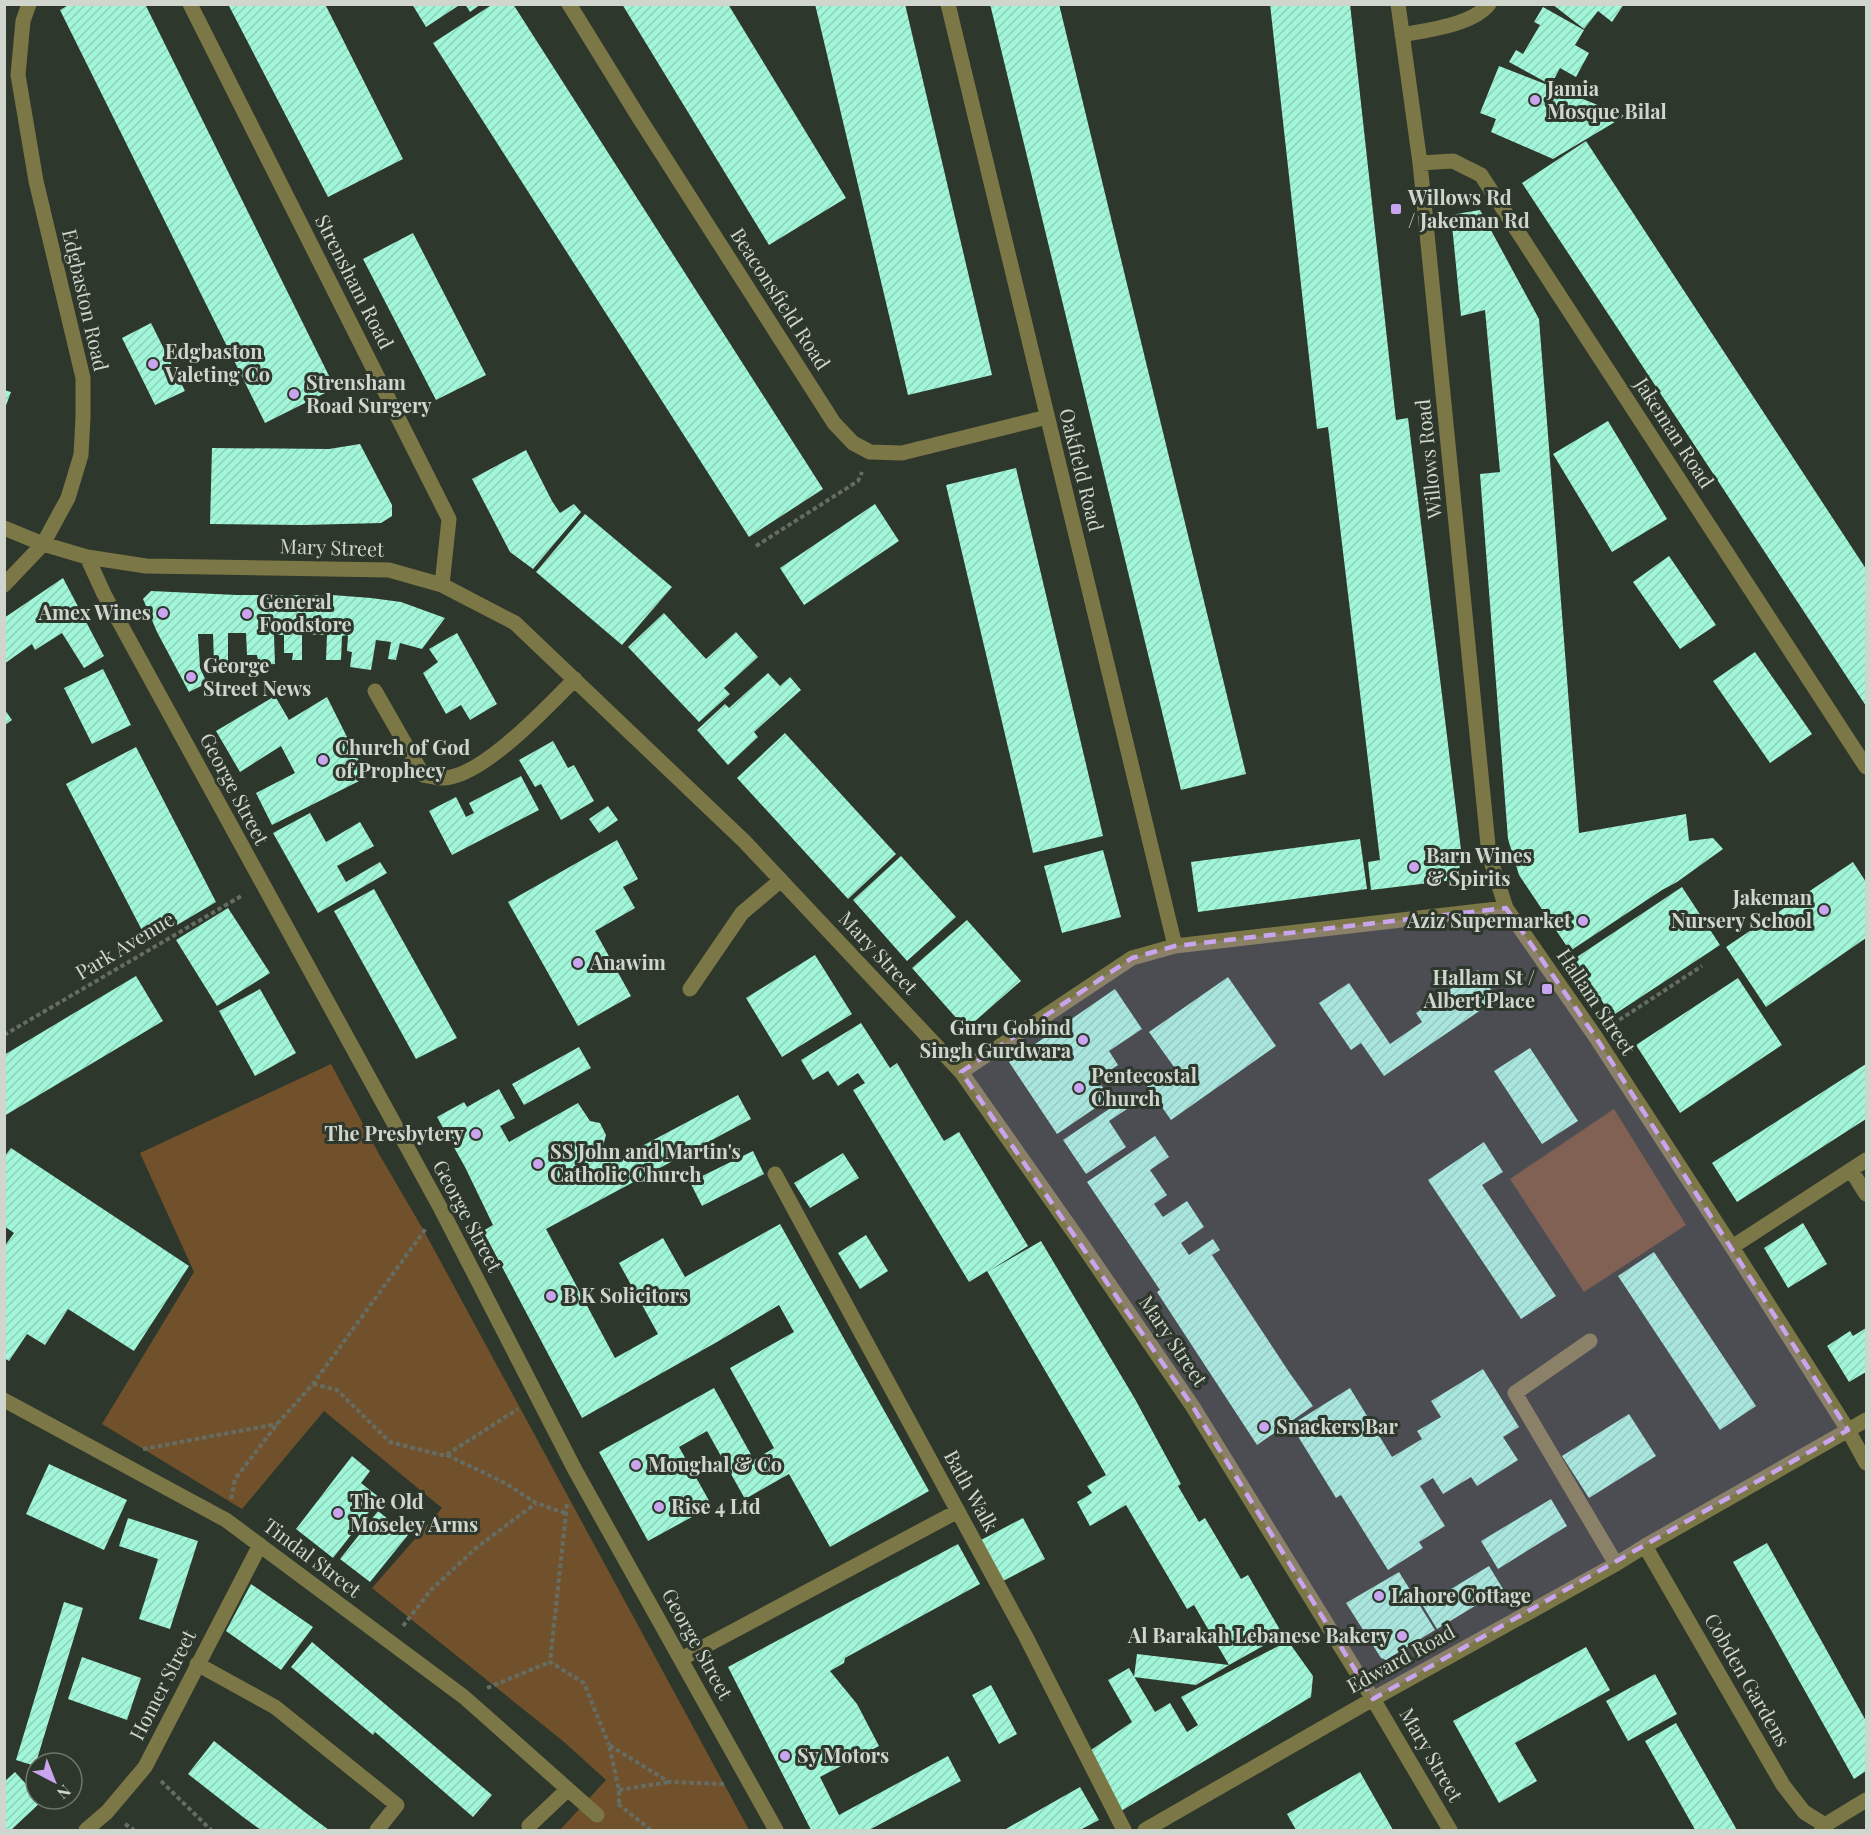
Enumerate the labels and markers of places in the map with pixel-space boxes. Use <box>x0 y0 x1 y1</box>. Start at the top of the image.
place label: Jamia Mosque Bilal <box>1546 74 1667 124</box>
marker: Jamia Mosque Bilal <box>1528 93 1542 107</box>
place label: Willows Rd / Jakeman Rd <box>1407 183 1530 233</box>
marker: Willows Rd / Jakeman Rd <box>1389 202 1403 216</box>
place label: Edgbaston Valeting Co <box>164 337 270 387</box>
marker: Edgbaston Valeting Co <box>146 357 160 371</box>
place label: Strensham Road Surgery <box>306 368 432 418</box>
marker: Strensham Road Surgery <box>287 387 301 401</box>
place label: General Foodstore <box>259 587 352 637</box>
place label: Amex Wines <box>38 598 151 625</box>
marker: Amex Wines <box>156 606 170 620</box>
marker: General Foodstore <box>240 607 254 621</box>
place label: George Street News <box>203 651 311 701</box>
marker: George Street News <box>184 670 198 684</box>
place label: Church of God of Prophecy <box>335 733 470 783</box>
marker: Church of God of Prophecy <box>316 753 330 767</box>
place label: Barn Wines & Spirits <box>1426 841 1532 891</box>
marker: Barn Wines & Spirits <box>1407 860 1421 874</box>
place label: Jakeman Nursery School <box>1671 883 1813 933</box>
marker: Jakeman Nursery School <box>1817 903 1831 917</box>
place label: Aziz Supermarket <box>1406 906 1572 933</box>
marker: Aziz Supermarket <box>1576 914 1590 928</box>
place label: Anawim <box>589 948 666 975</box>
marker: Anawim <box>571 956 585 970</box>
place label: Hallam St / Albert Place <box>1423 963 1535 1013</box>
marker: Hallam St / Albert Place <box>1540 982 1554 996</box>
place label: Guru Gobind Singh Gurdwara <box>920 1013 1072 1063</box>
marker: Guru Gobind Singh Gurdwara <box>1076 1033 1090 1047</box>
place label: Pentecostal Church <box>1091 1061 1197 1111</box>
marker: Pentecostal Church <box>1072 1081 1086 1095</box>
place label: The Presbytery <box>324 1119 465 1146</box>
marker: The Presbytery <box>469 1127 483 1141</box>
place label: SS John and Martin's Catholic Church <box>550 1137 741 1187</box>
marker: SS John and Martin's Catholic Church <box>531 1157 545 1171</box>
place label: B K Solicitors <box>563 1281 688 1308</box>
marker: B K Solicitors <box>544 1289 558 1303</box>
place label: Snackers Bar <box>1276 1412 1398 1439</box>
marker: Snackers Bar <box>1257 1420 1271 1434</box>
place label: Moughal & Co <box>648 1450 782 1477</box>
marker: Moughal & Co <box>629 1458 643 1472</box>
place label: The Old Moseley Arms <box>350 1487 478 1537</box>
place label: Rise 4 Ltd <box>671 1492 761 1519</box>
marker: Rise 4 Ltd <box>652 1500 666 1514</box>
marker: The Old Moseley Arms <box>331 1506 345 1520</box>
place label: Lahore Cottage <box>1391 1581 1531 1608</box>
marker: Lahore Cottage <box>1372 1589 1386 1603</box>
place label: Al Barakah Lebanese Bakery <box>1127 1621 1391 1648</box>
marker: Al Barakah Lebanese Bakery <box>1395 1629 1409 1643</box>
place label: Sy Motors <box>797 1741 889 1768</box>
marker: Sy Motors <box>778 1749 792 1763</box>

